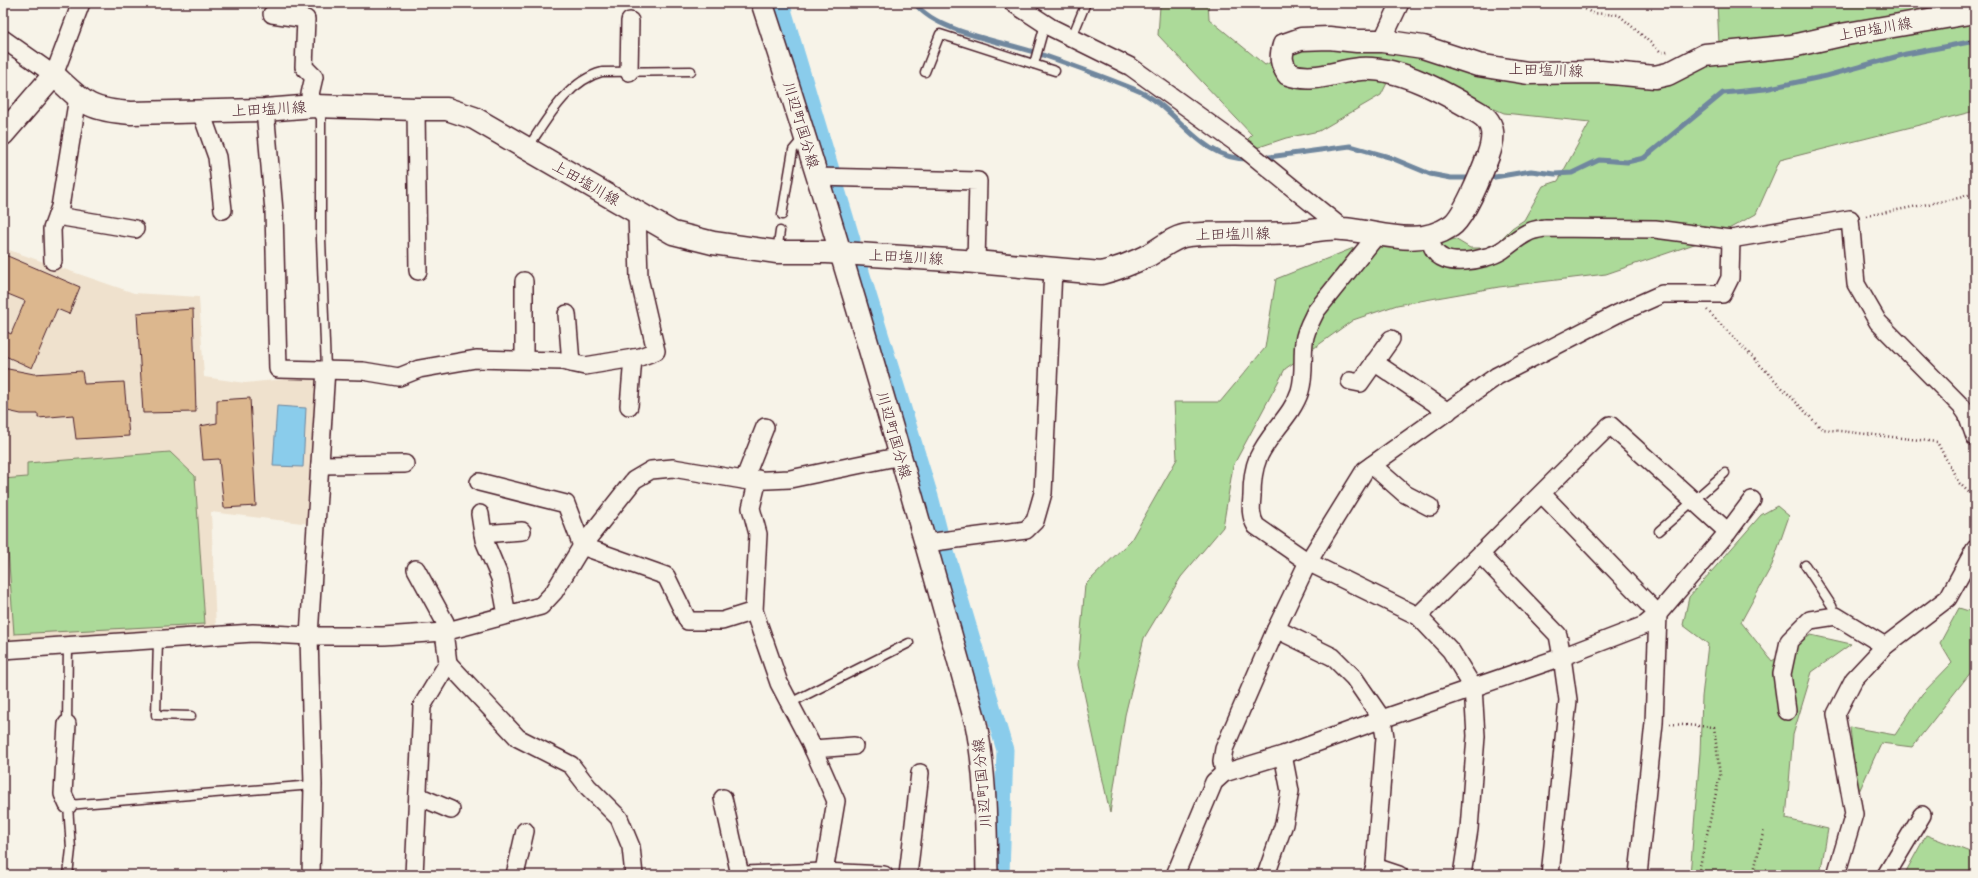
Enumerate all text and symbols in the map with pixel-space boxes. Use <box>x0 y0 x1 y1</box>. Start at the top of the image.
street label: 上田塩川線 <box>1836 14 1914 44</box>
street label: 上田塩川線 <box>1508 60 1584 80</box>
street label: 川辺町国分線 <box>779 79 823 171</box>
street label: 上田塩川線 <box>231 98 307 120</box>
street label: 上田塩川線 <box>549 156 623 210</box>
street label: 上田塩川線 <box>1195 224 1271 244</box>
street label: 上田塩川線 <box>868 246 944 268</box>
street label: 川辺町国分線 <box>873 389 915 481</box>
street label: 川辺町国分線 <box>969 737 995 829</box>

